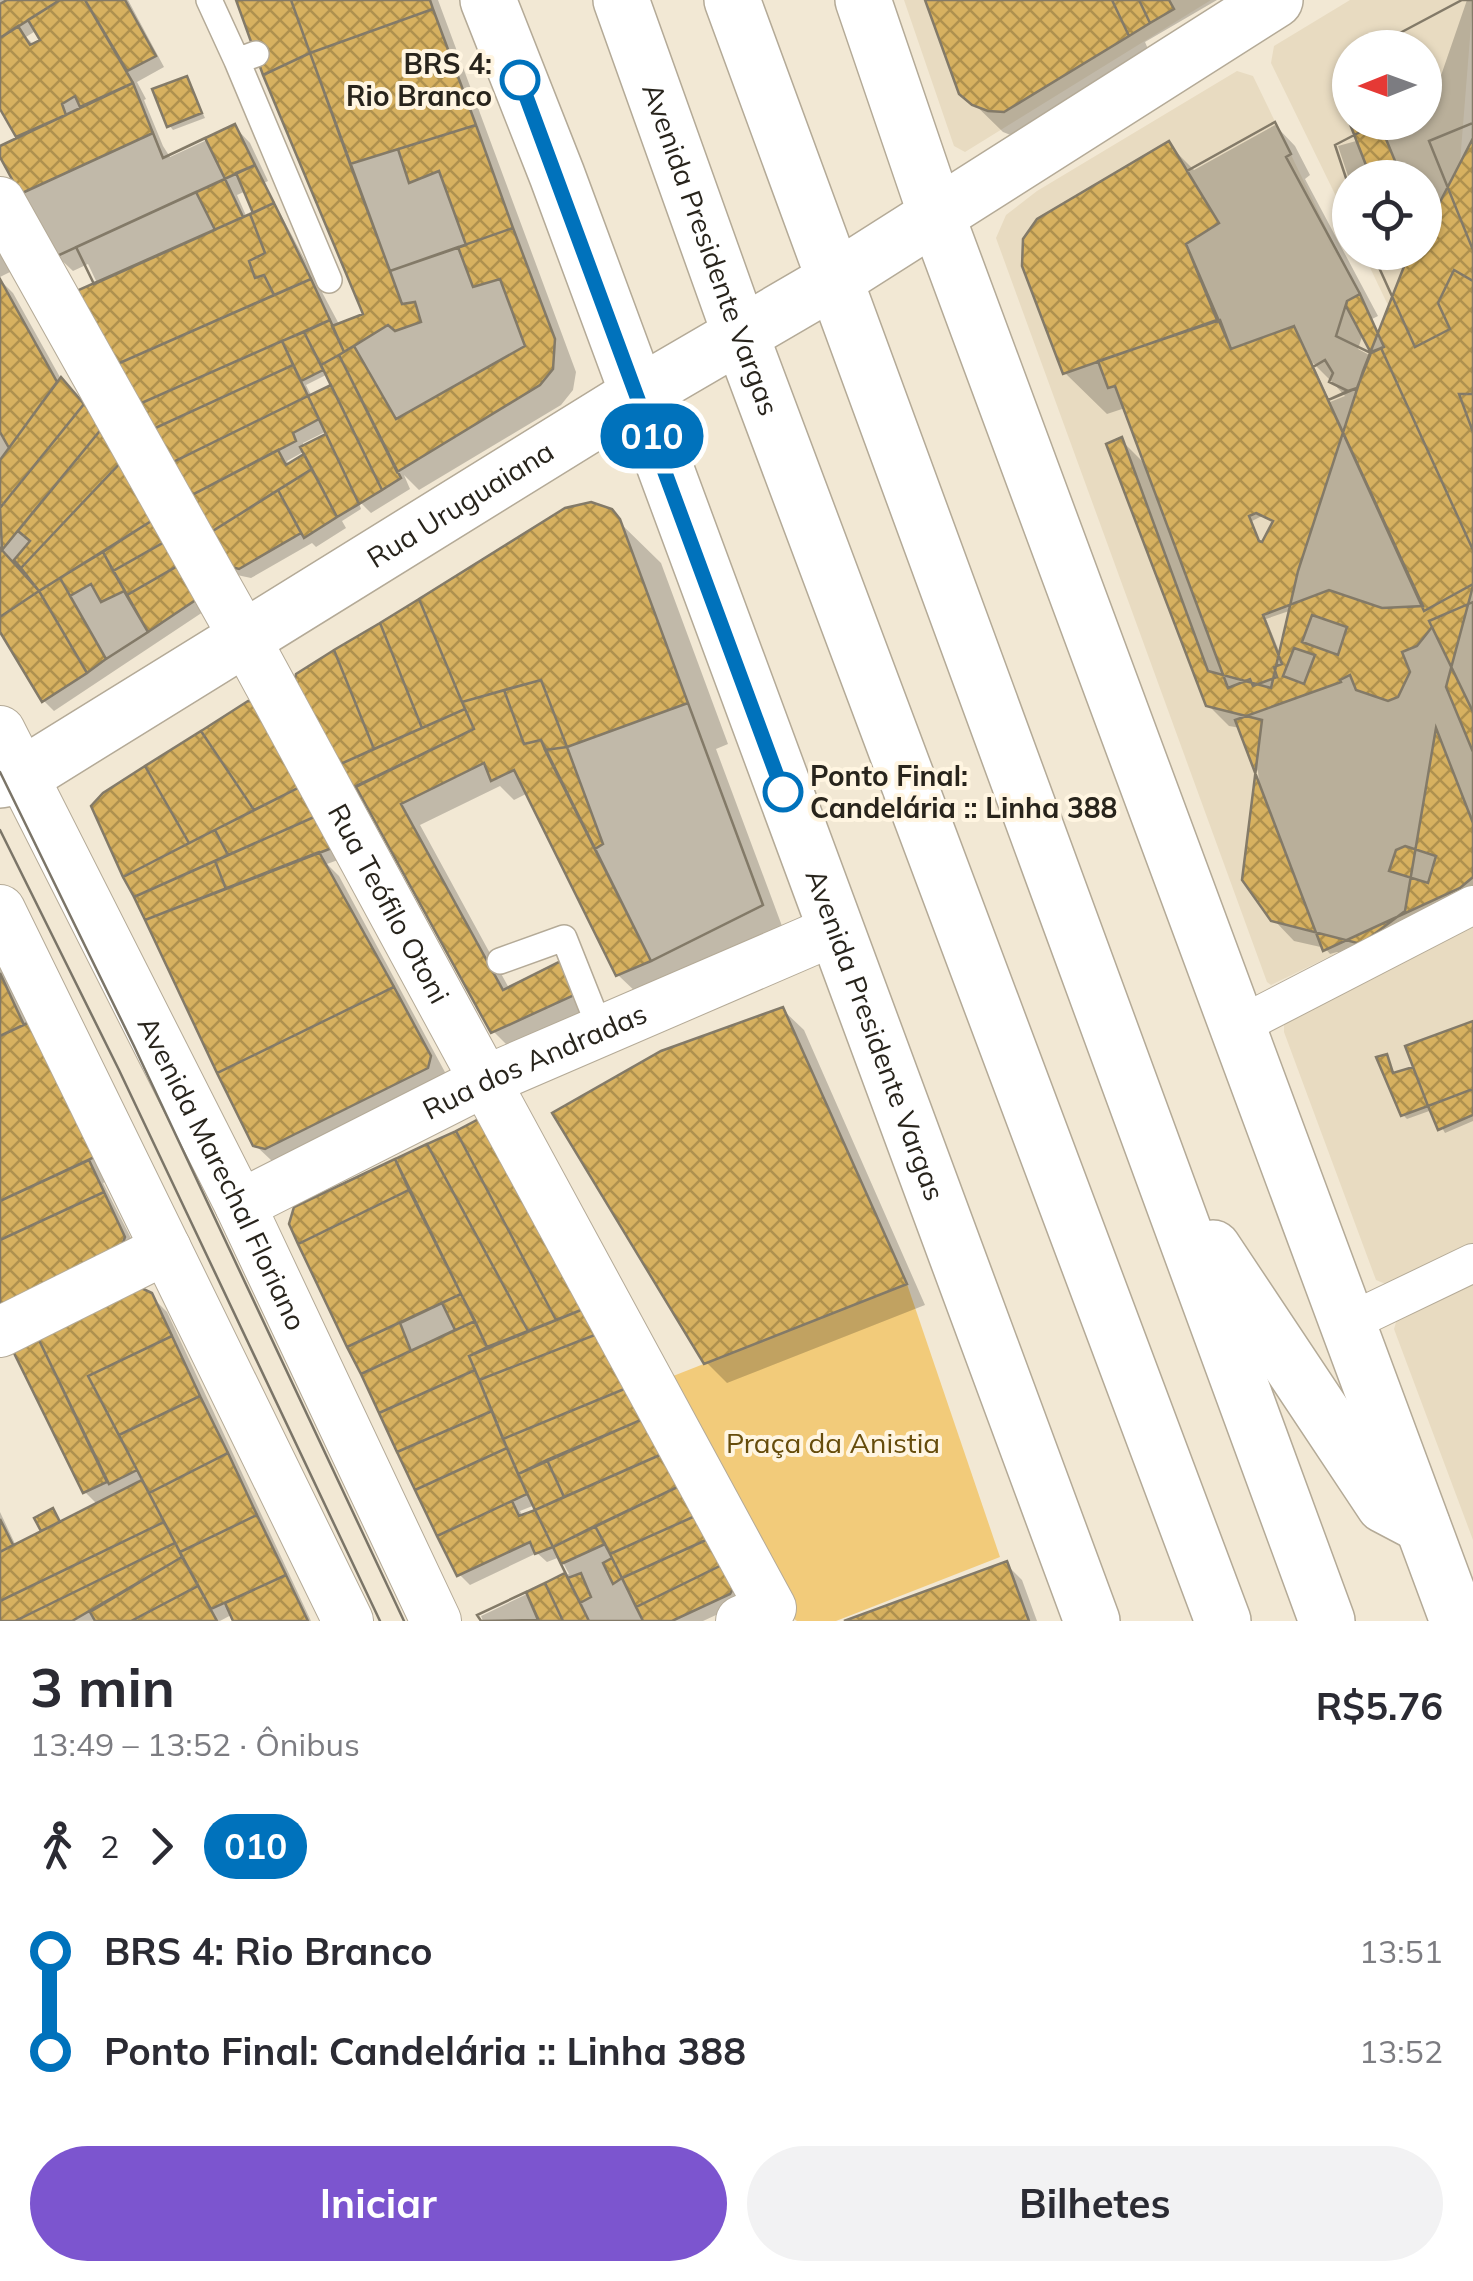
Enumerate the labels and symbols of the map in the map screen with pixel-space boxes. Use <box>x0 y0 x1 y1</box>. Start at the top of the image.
north arrow <box>1332 30 1442 140</box>
place label: BRS 4: Rio Branco <box>346 46 492 113</box>
marker: BRS 4: Rio Branco <box>501 61 539 99</box>
street label: Avenida Presidente Vargas <box>635 78 787 420</box>
line badge: 010 <box>594 404 710 468</box>
street label: Rua Uruguaiana <box>360 433 560 575</box>
place label: Ponto Final: Candelária :: Linha 388 <box>810 758 1117 825</box>
marker: Ponto Final: Candelária :: Linha 388 <box>764 773 802 811</box>
street label: Rua Teófilo Otoni <box>321 797 457 1009</box>
street label: Avenida Presidente Vargas <box>798 864 953 1205</box>
street label: Rua dos Andradas <box>417 995 652 1127</box>
street label: Avenida Marechal Floriano <box>130 1010 314 1336</box>
park label: Praça da Anistia <box>726 1425 940 1460</box>

